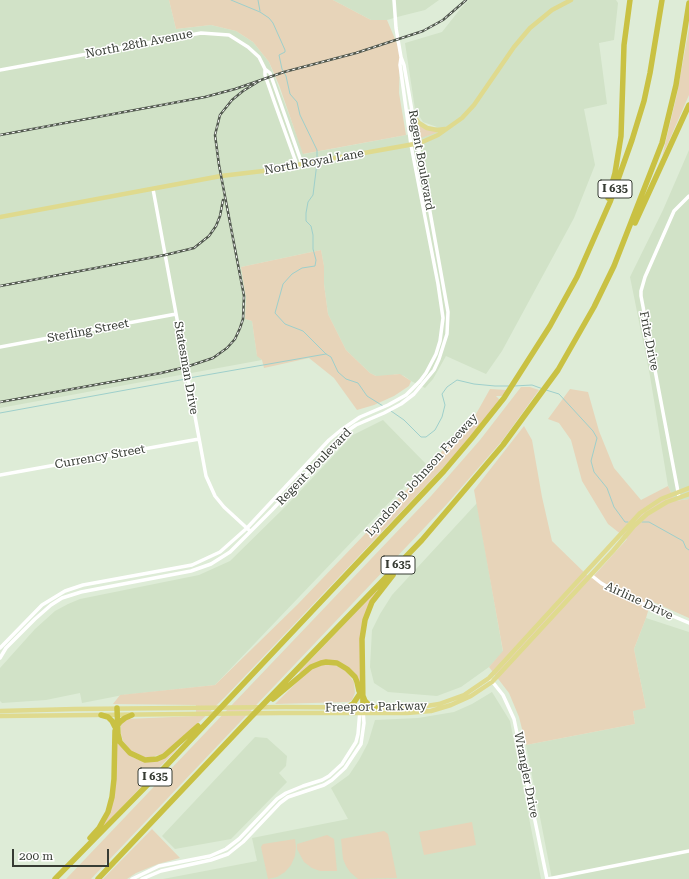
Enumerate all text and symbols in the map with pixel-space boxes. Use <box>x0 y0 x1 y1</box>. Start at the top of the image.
street label: North 28th Avenue <box>84 27 194 61</box>
street label: Regent Boulevard <box>405 109 437 211</box>
street label: North Royal Lane <box>263 146 365 178</box>
road number: I 635 <box>598 180 632 198</box>
street label: Fritz Drive <box>636 310 662 372</box>
street label: Sterling Street <box>46 316 130 346</box>
street label: Statesman Drive <box>171 320 201 416</box>
street label: Lyndon B Johnson Freeway <box>363 411 481 539</box>
street label: Regent Boulevard <box>273 425 355 509</box>
street label: Currency Street <box>54 442 146 472</box>
road number: I 635 <box>381 556 415 574</box>
street label: Airline Drive <box>603 579 675 623</box>
street label: Freeport Parkway <box>325 699 427 715</box>
street label: Wrangler Drive <box>511 731 541 819</box>
road number: I 635 <box>138 768 172 786</box>
scale bar <box>14 841 111 867</box>
text: 200 m <box>19 849 53 863</box>

